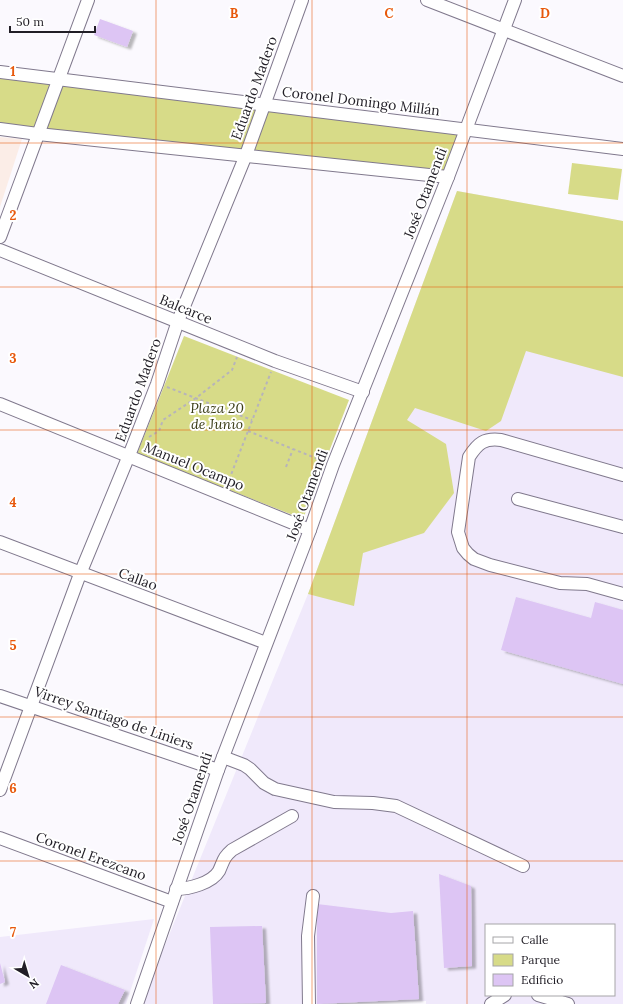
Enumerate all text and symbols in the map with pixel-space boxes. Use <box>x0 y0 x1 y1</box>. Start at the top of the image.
text: B <box>230 5 239 22</box>
text: C <box>385 5 394 22</box>
text: D <box>540 5 550 22</box>
scale bar <box>10 8 95 34</box>
text: 50 m <box>16 14 44 29</box>
street label: Eduardo Madero <box>227 34 281 142</box>
text: 1 <box>10 63 16 80</box>
street label: Coronel Domingo Millán <box>281 82 441 120</box>
street label: José Otamendi <box>399 145 451 242</box>
text: 2 <box>10 207 17 224</box>
street label: Balcarce <box>157 290 215 328</box>
street label: Eduardo Madero <box>111 336 165 444</box>
text: 3 <box>9 350 17 367</box>
park label: Plaza 20 de Junio <box>190 399 244 433</box>
street label: Manuel Ocampo <box>141 438 247 494</box>
street label: José Otamendi <box>282 447 332 544</box>
text: 4 <box>9 494 17 511</box>
street label: Callao <box>116 564 160 594</box>
text: 5 <box>9 637 17 654</box>
street label: Virrey Santiago de Liniers <box>31 682 196 754</box>
street label: José Otamendi <box>168 750 216 847</box>
text: 6 <box>9 780 17 797</box>
street label: Coronel Erezcano <box>33 828 149 884</box>
text: 7 <box>10 924 16 941</box>
legend <box>485 924 615 996</box>
text: Calle <box>521 932 549 947</box>
text: Parque <box>521 952 561 967</box>
north arrow <box>8 956 48 996</box>
text: Edificio <box>521 972 563 987</box>
text: N <box>26 976 42 992</box>

